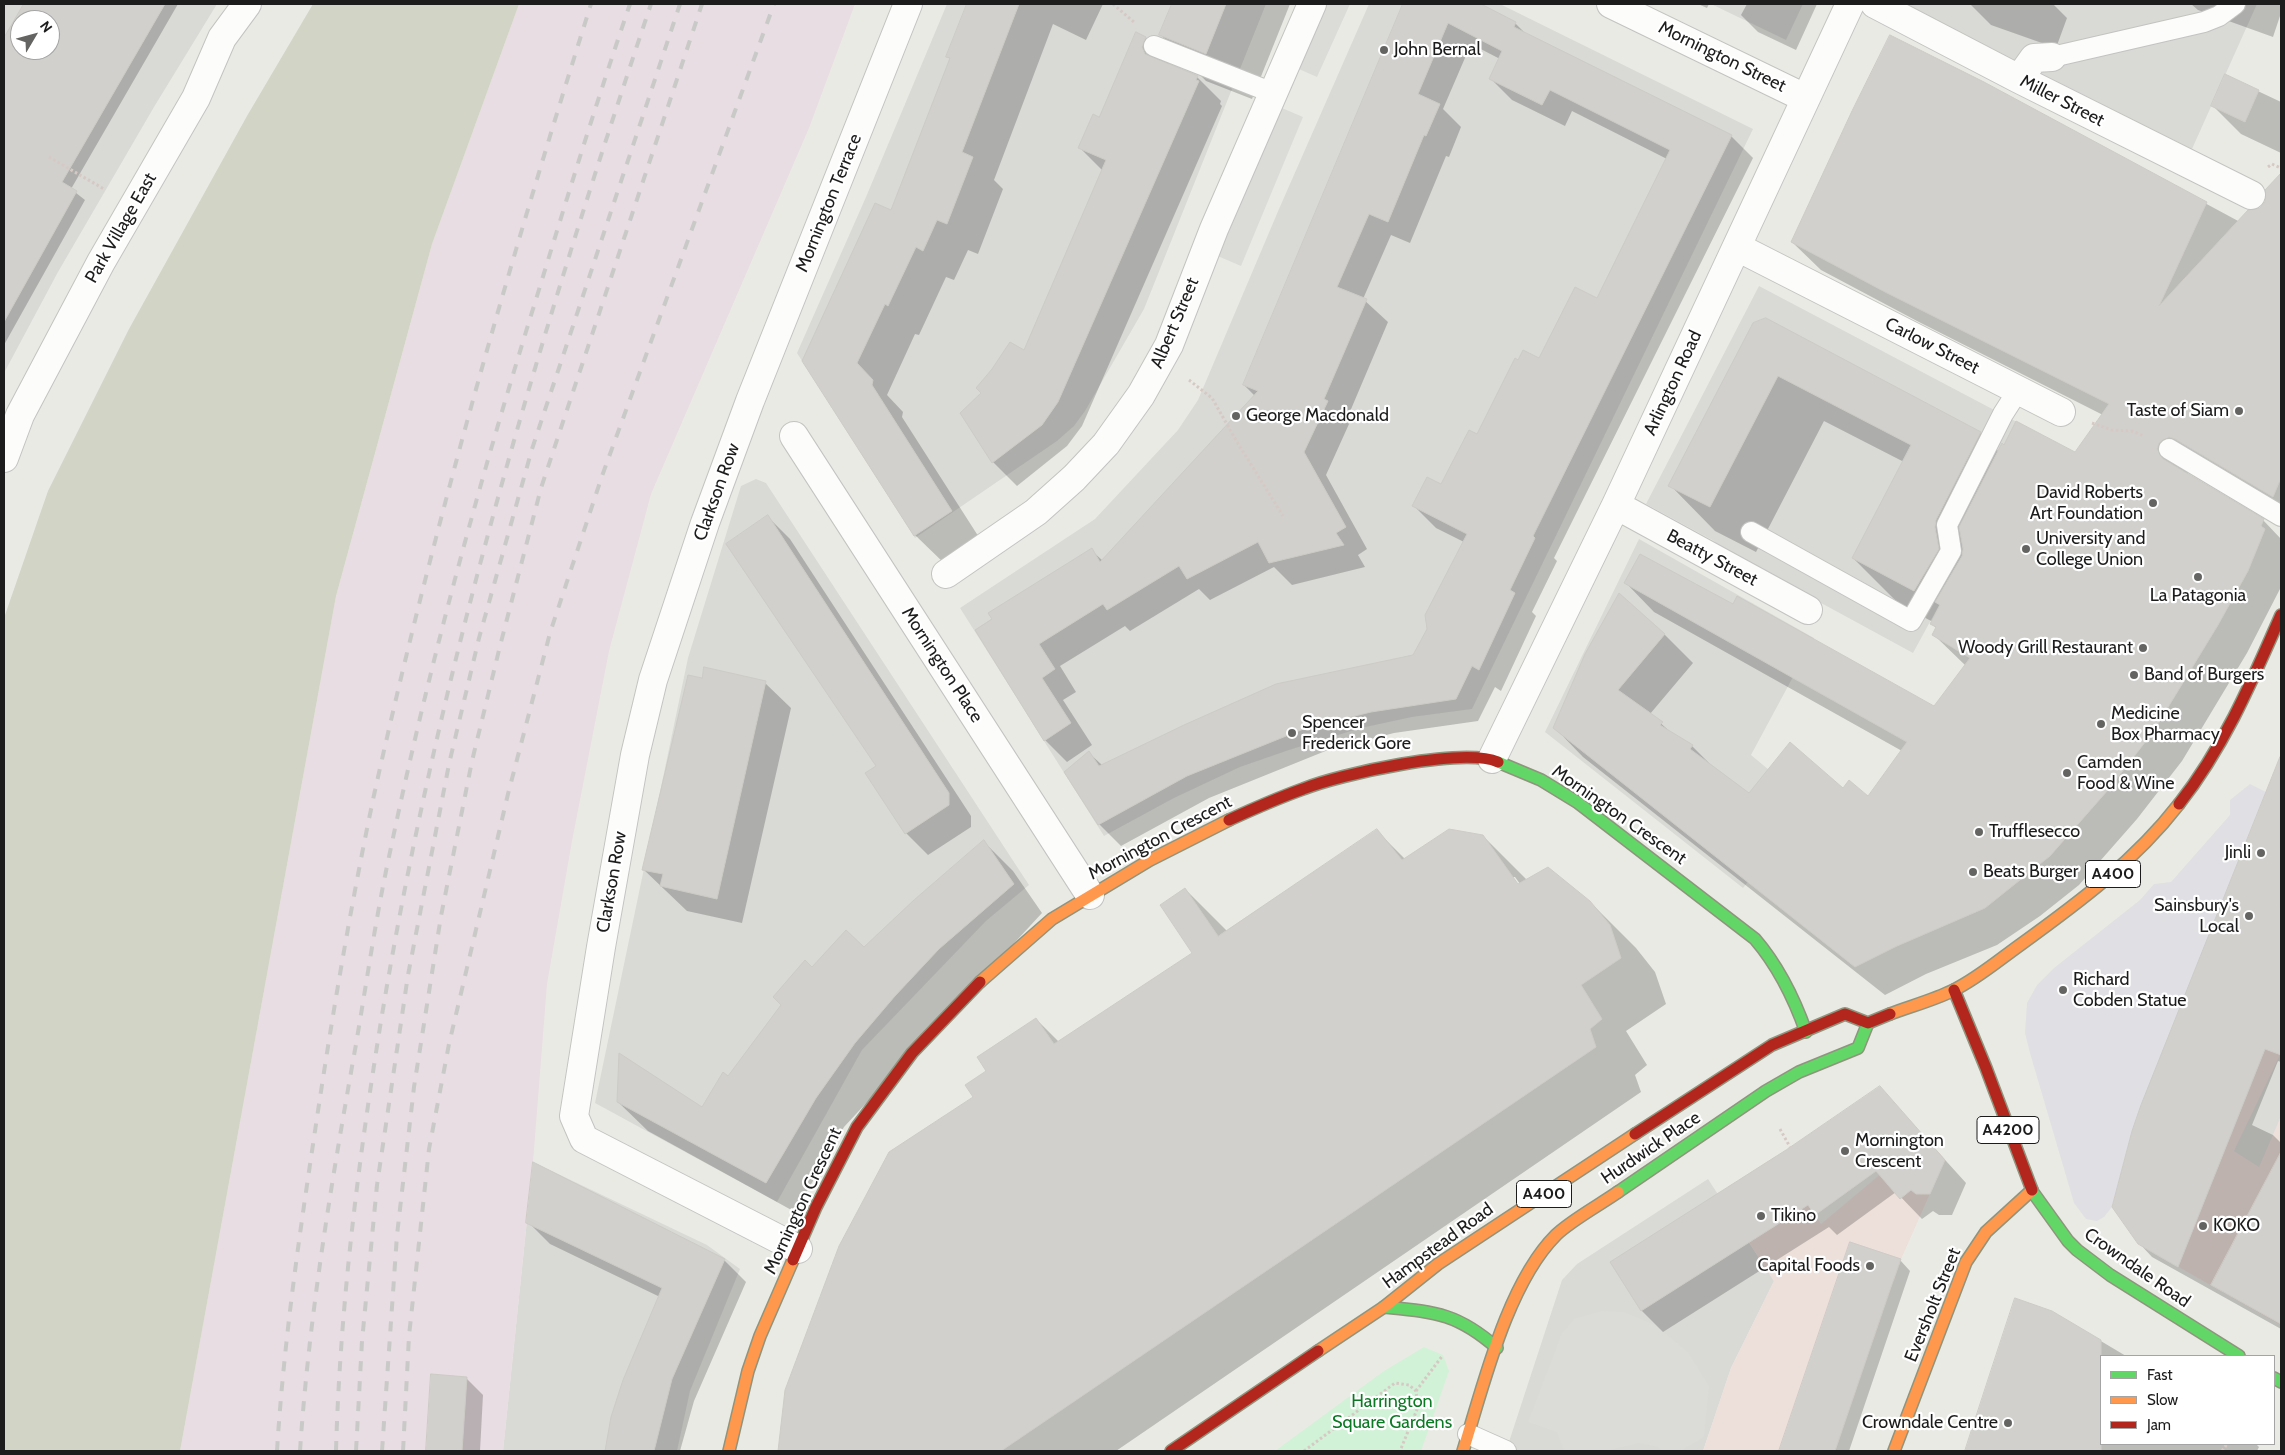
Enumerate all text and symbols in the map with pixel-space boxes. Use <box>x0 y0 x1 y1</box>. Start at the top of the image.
north arrow <box>10 10 60 60</box>
text: N <box>36 17 56 36</box>
street label: Mornington Street <box>1655 17 1789 97</box>
place label: John Bernal <box>1394 39 1481 61</box>
marker: John Bernal <box>1378 44 1390 56</box>
street label: Miller Street <box>2016 71 2108 131</box>
street label: Mornington Terrace <box>791 131 867 275</box>
street label: Park Village East <box>81 169 161 287</box>
street label: Albert Street <box>1146 274 1204 372</box>
street label: Carlow Street <box>1881 313 1983 379</box>
street label: Arlington Road <box>1639 327 1707 439</box>
place label: Taste of Siam <box>2127 400 2229 422</box>
place label: George Macdonald <box>1246 405 1389 427</box>
marker: Taste of Siam <box>2233 405 2245 417</box>
marker: George Macdonald <box>1230 410 1242 422</box>
street label: Clarkson Row <box>689 440 745 544</box>
place label: David Roberts Art Foundation <box>2030 482 2143 524</box>
marker: David Roberts Art Foundation <box>2147 497 2159 509</box>
street label: Beatty Street <box>1663 525 1761 591</box>
place label: University and College Union <box>2036 528 2145 570</box>
marker: University and College Union <box>2020 543 2032 555</box>
marker: La Patagonia <box>2192 571 2204 583</box>
place label: La Patagonia <box>2150 585 2246 607</box>
street label: Mornington Place <box>897 603 987 727</box>
place label: Woody Grill Restaurant <box>1958 637 2133 659</box>
marker: Woody Grill Restaurant <box>2137 642 2149 654</box>
place label: Band of Burgers <box>2144 664 2264 686</box>
marker: Band of Burgers <box>2128 669 2140 681</box>
place label: Medicine Box Pharmacy <box>2111 703 2220 746</box>
place label: Spencer Frederick Gore <box>1302 712 1411 754</box>
marker: Medicine Box Pharmacy <box>2095 718 2107 730</box>
marker: Spencer Frederick Gore <box>1286 727 1298 739</box>
place label: Camden Food & Wine <box>2077 752 2175 794</box>
street label: Mornington Crescent <box>1548 760 1690 870</box>
marker: Camden Food & Wine <box>2061 767 2073 779</box>
street label: Mornington Crescent <box>1085 791 1235 885</box>
place label: Trufflesecco <box>1989 821 2080 843</box>
marker: Trufflesecco <box>1973 826 1985 838</box>
street label: Clarkson Row <box>592 830 632 934</box>
place label: Jinli <box>2225 842 2251 864</box>
marker: Jinli <box>2255 847 2267 859</box>
place label: Beats Burger <box>1983 861 2079 883</box>
road number: A400 <box>2086 861 2140 888</box>
marker: Beats Burger <box>1967 866 1979 878</box>
place label: Sainsbury's Local <box>2154 895 2239 938</box>
marker: Sainsbury's Local <box>2243 910 2255 922</box>
place label: Richard Cobden Statue <box>2073 969 2187 1012</box>
marker: Richard Cobden Statue <box>2057 984 2069 996</box>
street label: Hurdwick Place <box>1597 1107 1705 1189</box>
road number: A4200 <box>1977 1116 2039 1144</box>
street label: Mornington Crescent <box>760 1124 846 1278</box>
place label: Mornington Crescent <box>1855 1130 1944 1172</box>
marker: Mornington Crescent <box>1839 1145 1851 1157</box>
road number: A400 <box>1516 1180 1572 1208</box>
street label: Hampstead Road <box>1379 1199 1497 1293</box>
place label: Tikino <box>1771 1205 1816 1227</box>
marker: Tikino <box>1755 1210 1767 1222</box>
place label: KOKO <box>2213 1215 2260 1237</box>
marker: KOKO <box>2197 1220 2209 1232</box>
street label: Crowndale Road <box>2080 1223 2194 1313</box>
street label: Eversholt Street <box>1900 1245 1966 1365</box>
place label: Capital Foods <box>1758 1255 1860 1277</box>
marker: Capital Foods <box>1864 1260 1876 1272</box>
legend <box>2100 1355 2275 1445</box>
text: Fast <box>2147 1366 2172 1384</box>
park label: Harrington Square Gardens <box>1332 1391 1452 1434</box>
text: Slow <box>2147 1391 2178 1409</box>
place label: Crowndale Centre <box>1862 1412 1998 1434</box>
text: Jam <box>2147 1416 2171 1434</box>
marker: Crowndale Centre <box>2002 1417 2014 1429</box>

